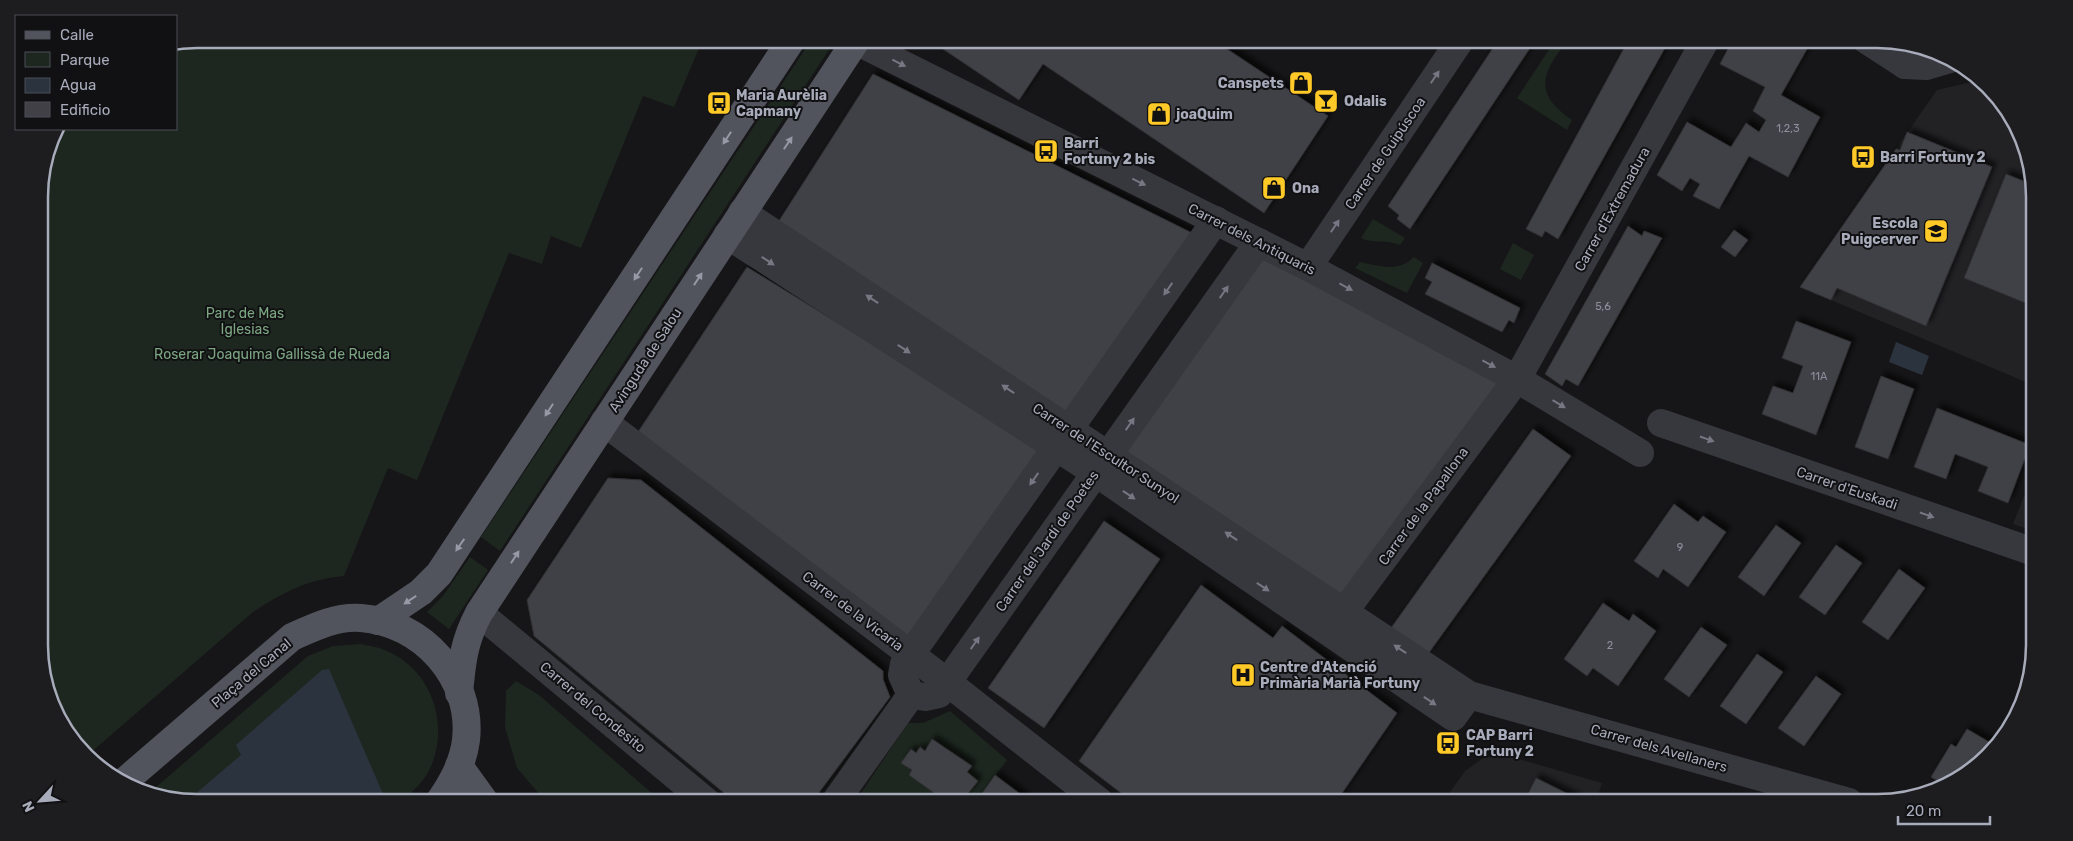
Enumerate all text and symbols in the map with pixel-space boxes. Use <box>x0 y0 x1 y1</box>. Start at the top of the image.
legend <box>15 15 178 130</box>
text: Calle <box>60 26 94 44</box>
text: Parque <box>60 51 110 69</box>
one-way arrow <box>892 59 906 67</box>
shop icon: Canspets <box>1288 70 1314 96</box>
one-way arrow <box>1431 70 1440 83</box>
place label: Canspets <box>1218 75 1284 92</box>
text: Agua <box>60 76 96 94</box>
place label: Maria Aurèlia Capmany <box>736 87 827 120</box>
bar icon: Odalis <box>1313 88 1339 114</box>
bus stop icon: Maria Aurèlia Capmany <box>706 90 732 116</box>
place label: Odalis <box>1344 93 1387 110</box>
street label: Carrer de Guipúscoa <box>1341 94 1429 213</box>
text: Edificio <box>60 101 110 119</box>
shop icon: joaQuim <box>1146 101 1172 127</box>
place label: joaQuim <box>1175 106 1233 123</box>
house number: 1,2,3 <box>1776 122 1800 135</box>
one-way arrow <box>723 131 732 145</box>
place label: Barri Fortuny 2 bis <box>1064 135 1156 168</box>
one-way arrow <box>783 137 792 150</box>
bus stop icon: Barri Fortuny 2 bis <box>1033 138 1059 164</box>
street label: Carrer d'Extremadura <box>1571 144 1654 274</box>
bus stop icon: Barri Fortuny 2 <box>1850 144 1876 170</box>
place label: Barri Fortuny 2 <box>1880 149 1986 166</box>
shop icon: Ona <box>1261 175 1287 201</box>
one-way arrow <box>1131 178 1146 186</box>
place label: Ona <box>1292 180 1319 197</box>
street label: Carrer dels Antiquaris <box>1185 200 1318 279</box>
place label: Escola Puigcerver <box>1841 215 1919 248</box>
school or university icon: Escola Puigcerver <box>1923 218 1949 244</box>
one-way arrow <box>1330 220 1340 233</box>
one-way arrow <box>761 256 775 266</box>
one-way arrow <box>633 267 643 281</box>
one-way arrow <box>693 272 703 286</box>
one-way arrow <box>1163 282 1173 295</box>
one-way arrow <box>1339 283 1353 291</box>
one-way arrow <box>1219 285 1229 299</box>
one-way arrow <box>866 294 879 304</box>
house number: 5,6 <box>1595 300 1611 313</box>
park label: Parc de Mas Iglesias <box>206 305 284 338</box>
street label: Avinguda de Salou <box>605 305 685 416</box>
one-way arrow <box>898 344 911 354</box>
park label: Roserar Joaquima Gallissà de Rueda <box>154 346 390 363</box>
one-way arrow <box>1482 360 1497 368</box>
house number: 11A <box>1811 370 1828 383</box>
one-way arrow <box>1001 384 1015 394</box>
one-way arrow <box>1552 399 1565 408</box>
street label: Carrer de l'Escultor Sunyol <box>1029 400 1182 507</box>
one-way arrow <box>544 403 554 416</box>
one-way arrow <box>1125 418 1135 431</box>
one-way arrow <box>1699 436 1714 443</box>
street label: Carrer de la Papallona <box>1375 444 1472 569</box>
street label: Carrer d'Euskadi <box>1794 463 1900 514</box>
street label: Carrer del Jardí de Poetes <box>992 467 1103 615</box>
one-way arrow <box>1029 472 1039 486</box>
one-way arrow <box>1122 490 1135 500</box>
one-way arrow <box>1919 512 1934 519</box>
one-way arrow <box>1224 532 1238 541</box>
one-way arrow <box>455 539 464 552</box>
house number: 9 <box>1677 541 1683 554</box>
one-way arrow <box>511 551 520 564</box>
street label: Carrer de la Vicaria <box>799 568 907 655</box>
one-way arrow <box>1256 582 1270 592</box>
one-way arrow <box>403 595 417 605</box>
street label: Plaça del Canal <box>208 635 295 712</box>
one-way arrow <box>970 636 980 650</box>
house number: 2 <box>1607 639 1613 652</box>
one-way arrow <box>1393 644 1406 654</box>
street label: Carrer del Condesito <box>536 658 649 757</box>
place label: Centre d'Atenció Primària Marià Fortuny <box>1260 659 1421 692</box>
hospital icon: Centre d'Atenció Primària Marià Fortuny <box>1230 662 1256 688</box>
one-way arrow <box>1423 696 1437 706</box>
street label: Carrer dels Avellaners <box>1589 721 1729 776</box>
place label: CAP Barri Fortuny 2 <box>1466 727 1534 760</box>
bus stop icon: CAP Barri Fortuny 2 <box>1435 730 1461 756</box>
north arrow <box>15 776 65 826</box>
scale bar <box>1898 794 1990 826</box>
text: N <box>19 798 39 815</box>
text: 20 m <box>1906 802 1941 820</box>

